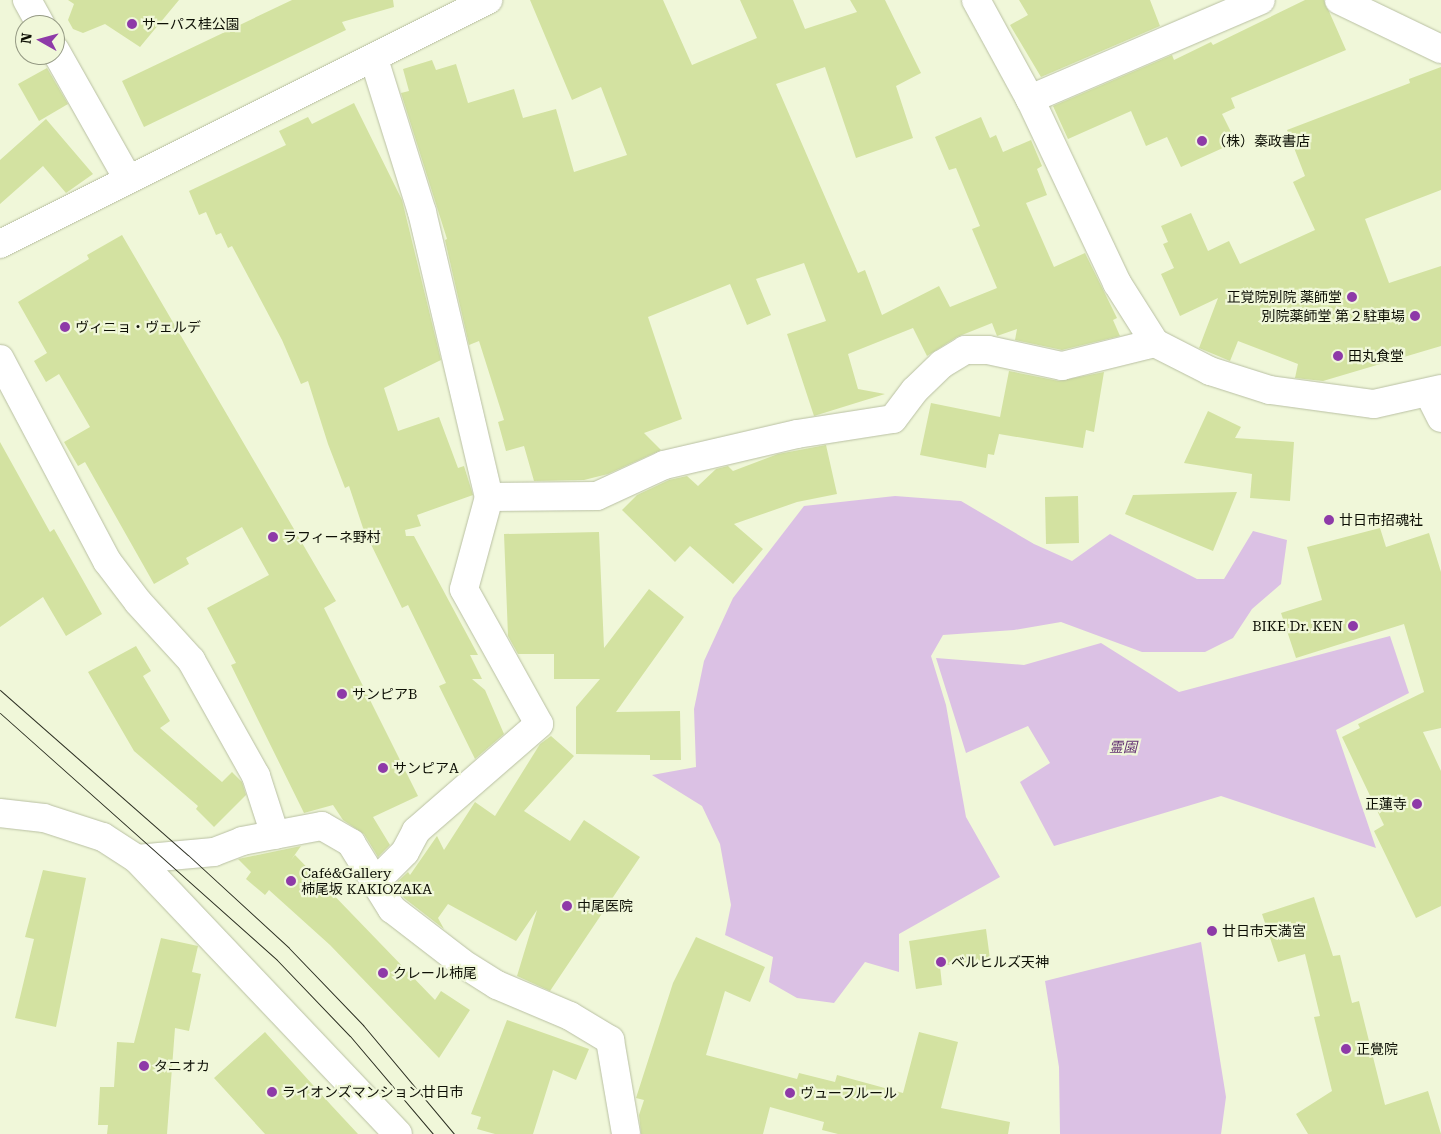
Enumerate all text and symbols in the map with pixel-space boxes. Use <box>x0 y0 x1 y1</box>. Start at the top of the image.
north arrow <box>15 15 65 65</box>
place label: サーパス桂公園 <box>142 16 240 32</box>
marker: サーパス桂公園 <box>126 18 138 30</box>
text: N <box>18 32 35 45</box>
place label: （株）秦政書店 <box>1212 133 1310 149</box>
marker: （株）秦政書店 <box>1196 135 1208 147</box>
place label: 正覚院別院 薬師堂 <box>1226 289 1342 305</box>
marker: 正覚院別院 薬師堂 <box>1346 291 1358 303</box>
place label: 別院薬師堂 第２駐車場 <box>1261 308 1405 324</box>
marker: 別院薬師堂 第２駐車場 <box>1409 310 1421 322</box>
place label: ヴィニョ・ヴェルデ <box>75 319 201 335</box>
marker: ヴィニョ・ヴェルデ <box>59 321 71 333</box>
place label: 田丸食堂 <box>1348 348 1404 364</box>
marker: 田丸食堂 <box>1332 350 1344 362</box>
place label: 廿日市招魂社 <box>1339 512 1423 528</box>
marker: 廿日市招魂社 <box>1323 514 1335 526</box>
place label: ラフィーネ野村 <box>283 529 381 545</box>
marker: ラフィーネ野村 <box>267 531 279 543</box>
place label: BIKE Dr. KEN <box>1252 618 1343 634</box>
marker: BIKE Dr. KEN <box>1347 620 1359 632</box>
place label: サンピアB <box>352 686 417 702</box>
marker: サンピアB <box>336 688 348 700</box>
park label: 霊園 <box>1109 739 1137 755</box>
place label: サンピアA <box>393 760 459 776</box>
marker: サンピアA <box>377 762 389 774</box>
place label: 正蓮寺 <box>1365 796 1407 812</box>
marker: 正蓮寺 <box>1411 798 1423 810</box>
place label: Café&Gallery 柿尾坂 KAKIOZAKA <box>301 865 432 898</box>
marker: Café&Gallery 柿尾坂 KAKIOZAKA <box>285 875 297 887</box>
place label: 中尾医院 <box>577 898 633 914</box>
marker: 中尾医院 <box>561 900 573 912</box>
place label: 廿日市天満宮 <box>1222 923 1306 939</box>
marker: 廿日市天満宮 <box>1206 925 1218 937</box>
place label: ベルヒルズ天神 <box>951 954 1049 970</box>
marker: ベルヒルズ天神 <box>935 956 947 968</box>
place label: クレール柿尾 <box>393 965 477 981</box>
marker: クレール柿尾 <box>377 967 389 979</box>
place label: 正覺院 <box>1356 1041 1398 1057</box>
marker: 正覺院 <box>1340 1043 1352 1055</box>
place label: タニオカ <box>154 1058 210 1074</box>
marker: タニオカ <box>138 1060 150 1072</box>
place label: ライオンズマンション廿日市 <box>282 1084 464 1100</box>
place label: ヴューフルール <box>800 1085 898 1101</box>
marker: ライオンズマンション廿日市 <box>266 1086 278 1098</box>
marker: ヴューフルール <box>784 1087 796 1099</box>

